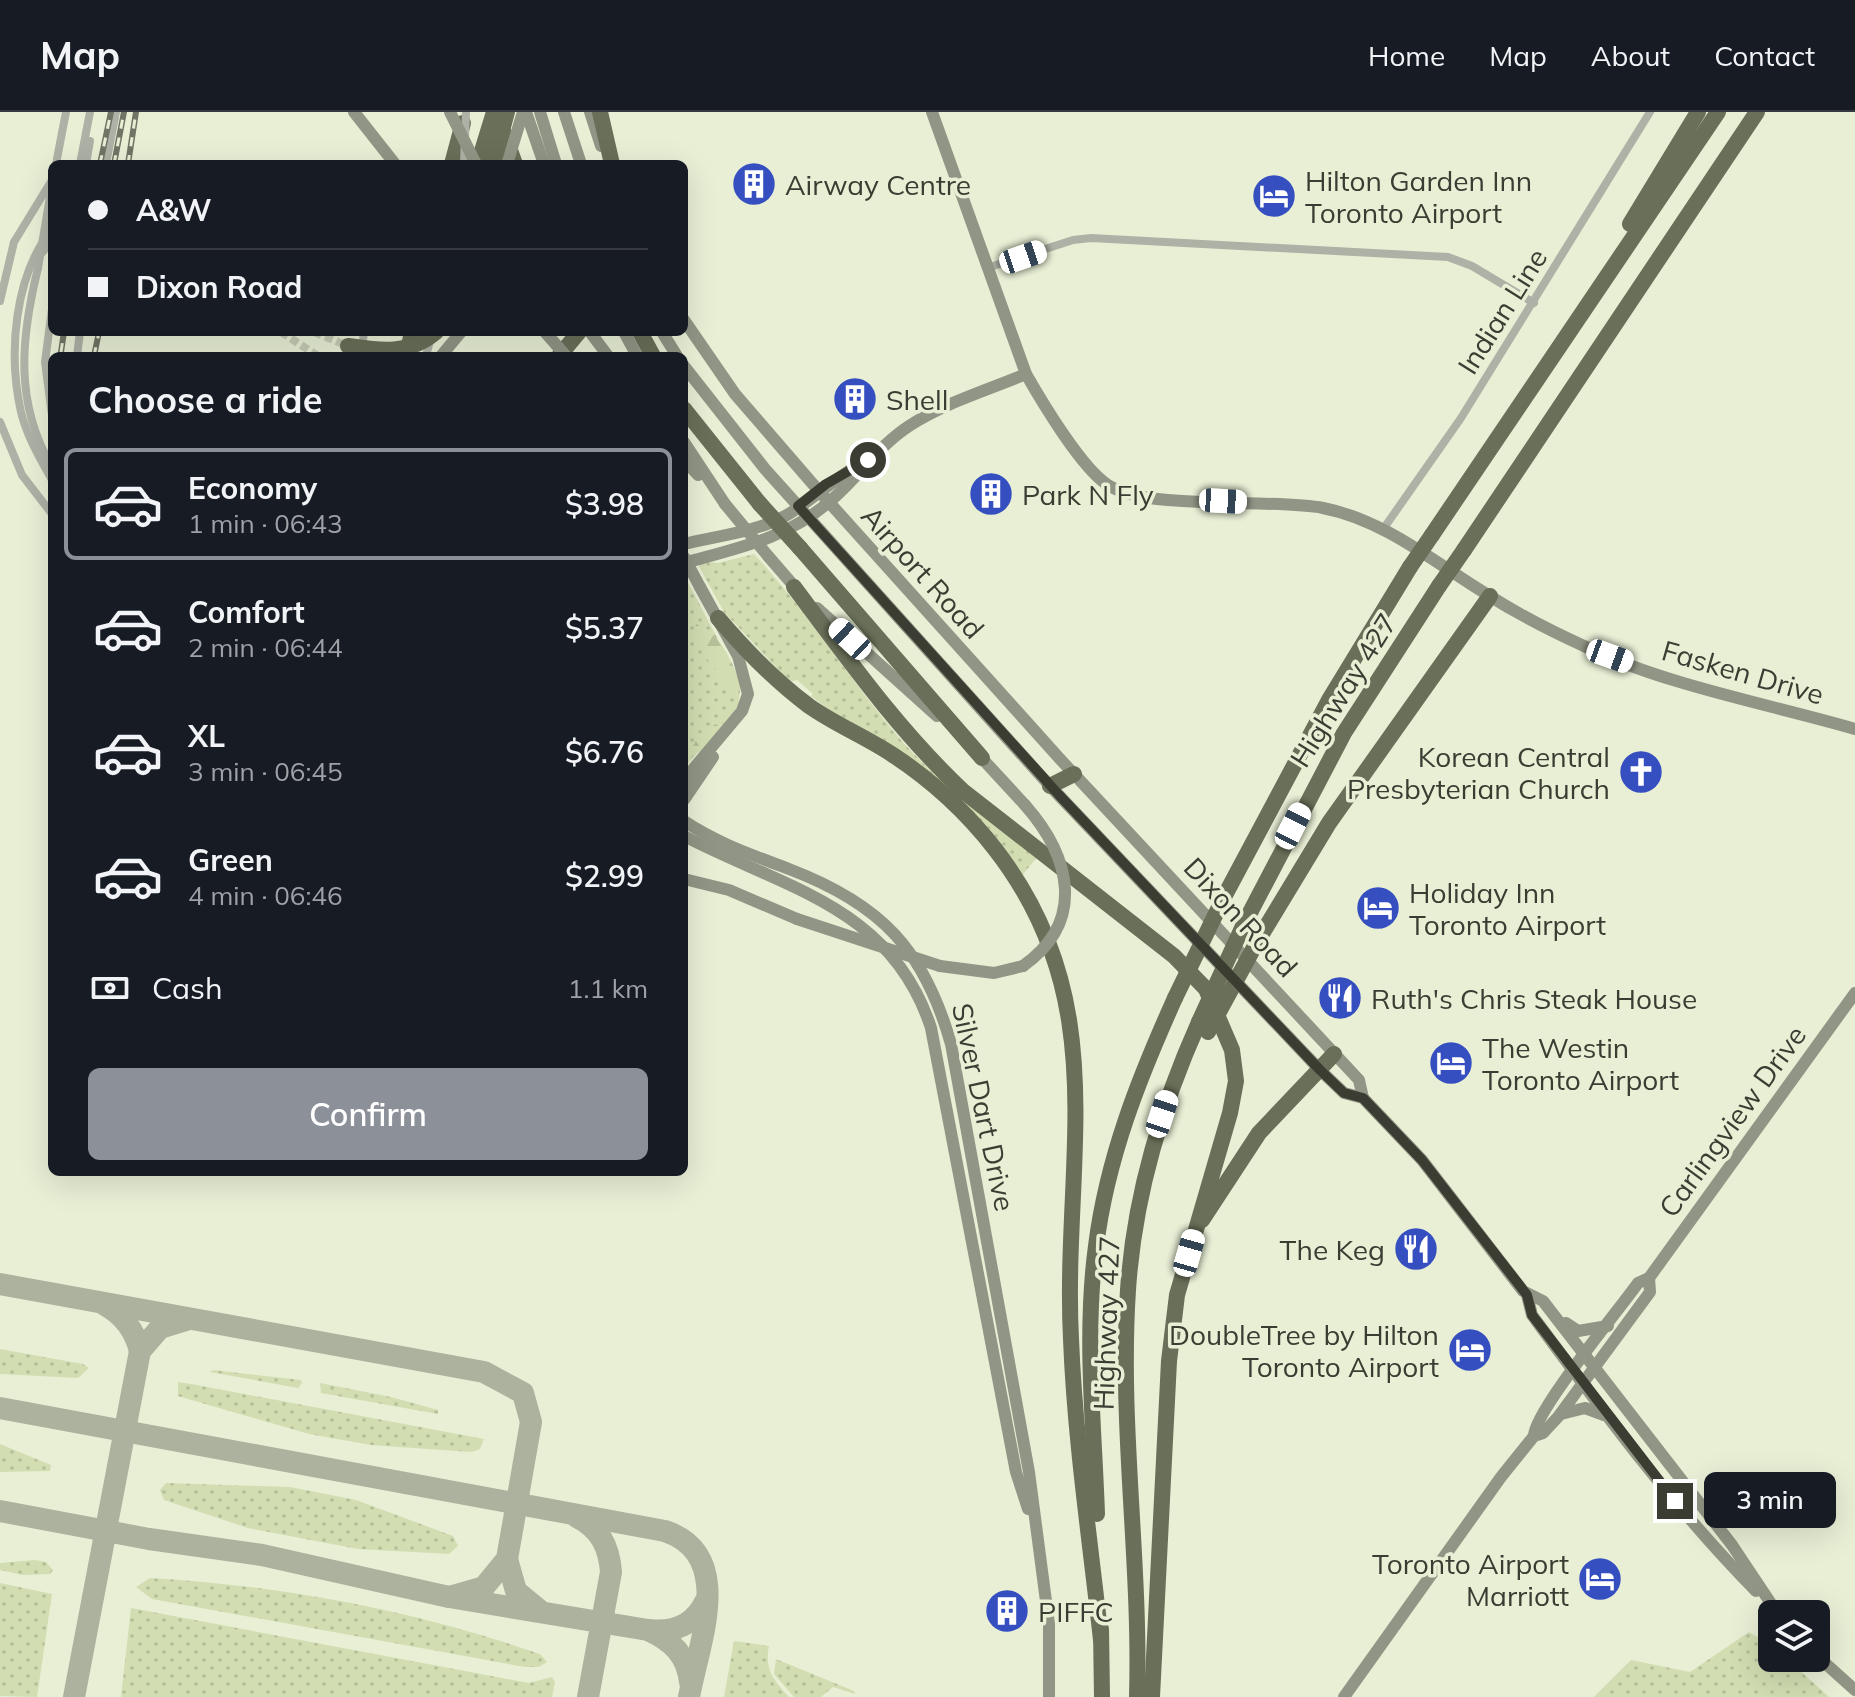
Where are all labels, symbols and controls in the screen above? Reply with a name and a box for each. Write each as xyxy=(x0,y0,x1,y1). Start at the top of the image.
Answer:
text: Map xyxy=(40,31,120,79)
text: Home xyxy=(1368,38,1445,73)
text: Map xyxy=(1489,38,1547,73)
text: About xyxy=(1591,38,1670,73)
text: Contact xyxy=(1714,38,1815,73)
building icon: Airway Centre xyxy=(730,160,778,208)
place label: Hilton Garden Inn Toronto Airport xyxy=(1305,163,1532,230)
place label: Airway Centre xyxy=(785,167,971,202)
hotel icon: Hilton Garden Inn Toronto Airport xyxy=(1250,172,1298,220)
text: A&W xyxy=(136,191,212,229)
car xyxy=(996,238,1050,276)
street label: Indian Line xyxy=(1450,242,1554,380)
text: Dixon Road xyxy=(136,268,302,306)
building icon: Shell xyxy=(831,375,879,423)
text: Choose a ride xyxy=(88,377,322,422)
place label: Shell xyxy=(886,382,948,417)
route start xyxy=(850,442,886,478)
icon: car xyxy=(92,468,164,540)
text: Economy xyxy=(188,469,317,507)
building icon: Park N Fly xyxy=(967,470,1015,518)
place label: Park N Fly xyxy=(1022,477,1154,512)
text: $3.98 xyxy=(565,485,644,523)
car xyxy=(1198,488,1248,514)
street label: Airport Road xyxy=(854,498,992,646)
text: 1 min · 06:43 xyxy=(188,507,343,540)
icon: car xyxy=(92,592,164,664)
text: Comfort xyxy=(188,593,305,631)
street label: Highway 427 xyxy=(1282,607,1404,773)
text: $5.37 xyxy=(565,609,644,647)
car xyxy=(824,614,876,664)
text: 2 min · 06:44 xyxy=(188,631,343,664)
street label: Fasken Drive xyxy=(1658,632,1828,712)
car xyxy=(1583,637,1637,675)
icon: car xyxy=(92,716,164,788)
text: XL xyxy=(188,717,225,755)
text: $6.76 xyxy=(565,733,644,771)
place label: Korean Central Presbyterian Church xyxy=(1347,739,1610,806)
church icon: Korean Central Presbyterian Church xyxy=(1617,748,1665,796)
text: 3 min · 06:45 xyxy=(188,755,343,788)
car xyxy=(1271,799,1315,853)
icon: car xyxy=(92,840,164,912)
text: Green xyxy=(188,841,273,879)
street label: Dixon Road xyxy=(1177,850,1305,984)
text: $2.99 xyxy=(565,857,644,895)
place label: Holiday Inn Toronto Airport xyxy=(1409,875,1606,942)
text: 4 min · 06:46 xyxy=(188,879,343,912)
hotel icon: Holiday Inn Toronto Airport xyxy=(1354,884,1402,932)
icon: cash xyxy=(88,966,132,1010)
text: Cash xyxy=(152,969,223,1007)
text: 1.1 km xyxy=(568,972,648,1005)
restaurant icon: Ruth's Chris Steak House xyxy=(1316,974,1364,1022)
place label: Ruth's Chris Steak House xyxy=(1371,981,1697,1016)
street label: Silver Dart Drive xyxy=(945,1000,1023,1214)
street label: Carlingview Drive xyxy=(1651,1018,1813,1224)
place label: The Westin Toronto Airport xyxy=(1482,1030,1679,1097)
hotel icon: The Westin Toronto Airport xyxy=(1427,1039,1475,1087)
button: Confirm xyxy=(88,1068,648,1160)
car xyxy=(1143,1087,1181,1141)
restaurant icon: The Keg xyxy=(1392,1225,1440,1273)
car xyxy=(1171,1227,1207,1279)
place label: The Keg xyxy=(1280,1232,1385,1267)
street label: Highway 427 xyxy=(1085,1235,1127,1411)
place label: DoubleTree by Hilton Toronto Airport xyxy=(1169,1317,1439,1384)
hotel icon: DoubleTree by Hilton Toronto Airport xyxy=(1446,1326,1494,1374)
callout: 3 min xyxy=(1703,1473,1835,1529)
route end xyxy=(1657,1483,1693,1519)
text: 3 min xyxy=(1736,1483,1804,1516)
place label: Toronto Airport Marriott xyxy=(1372,1546,1569,1613)
hotel icon: Toronto Airport Marriott xyxy=(1576,1555,1624,1603)
building icon: PIFFC xyxy=(983,1587,1031,1635)
place label: PIFFC xyxy=(1038,1594,1114,1629)
map controls xyxy=(1758,1600,1830,1672)
button: layers xyxy=(1758,1600,1830,1672)

